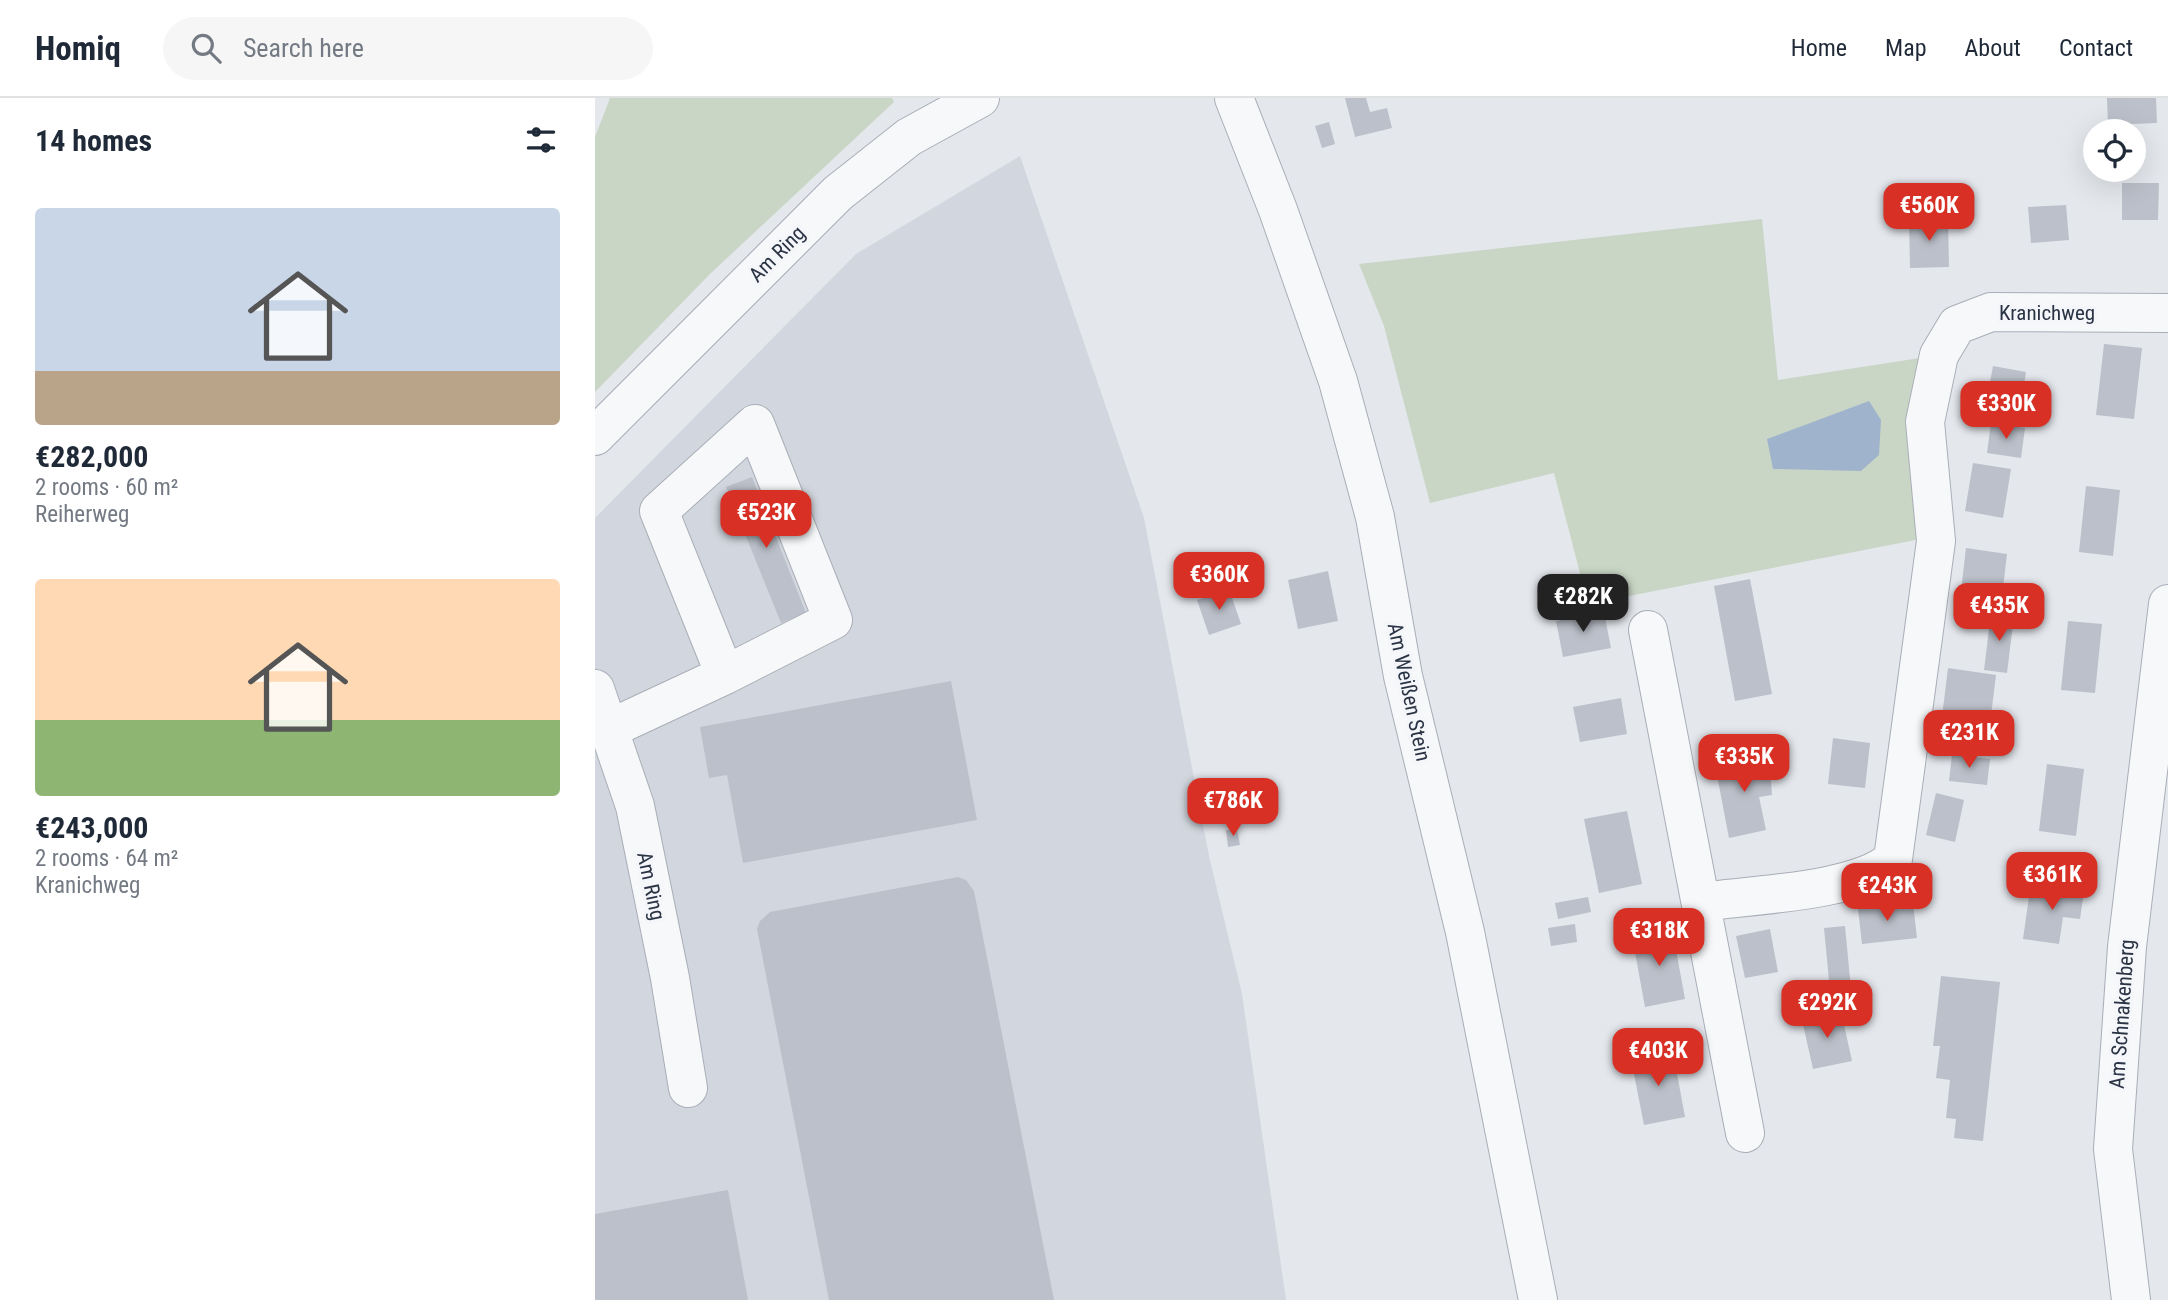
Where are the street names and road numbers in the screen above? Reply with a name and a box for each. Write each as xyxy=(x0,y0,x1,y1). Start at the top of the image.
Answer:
street label: Am Ring xyxy=(744,221,810,287)
street label: Kranichweg xyxy=(1999,301,2095,325)
street label: Am Weißen Stein xyxy=(1383,621,1435,763)
street label: Am Ring xyxy=(632,850,670,922)
street label: Am Schnakenberg xyxy=(2105,938,2139,1090)

